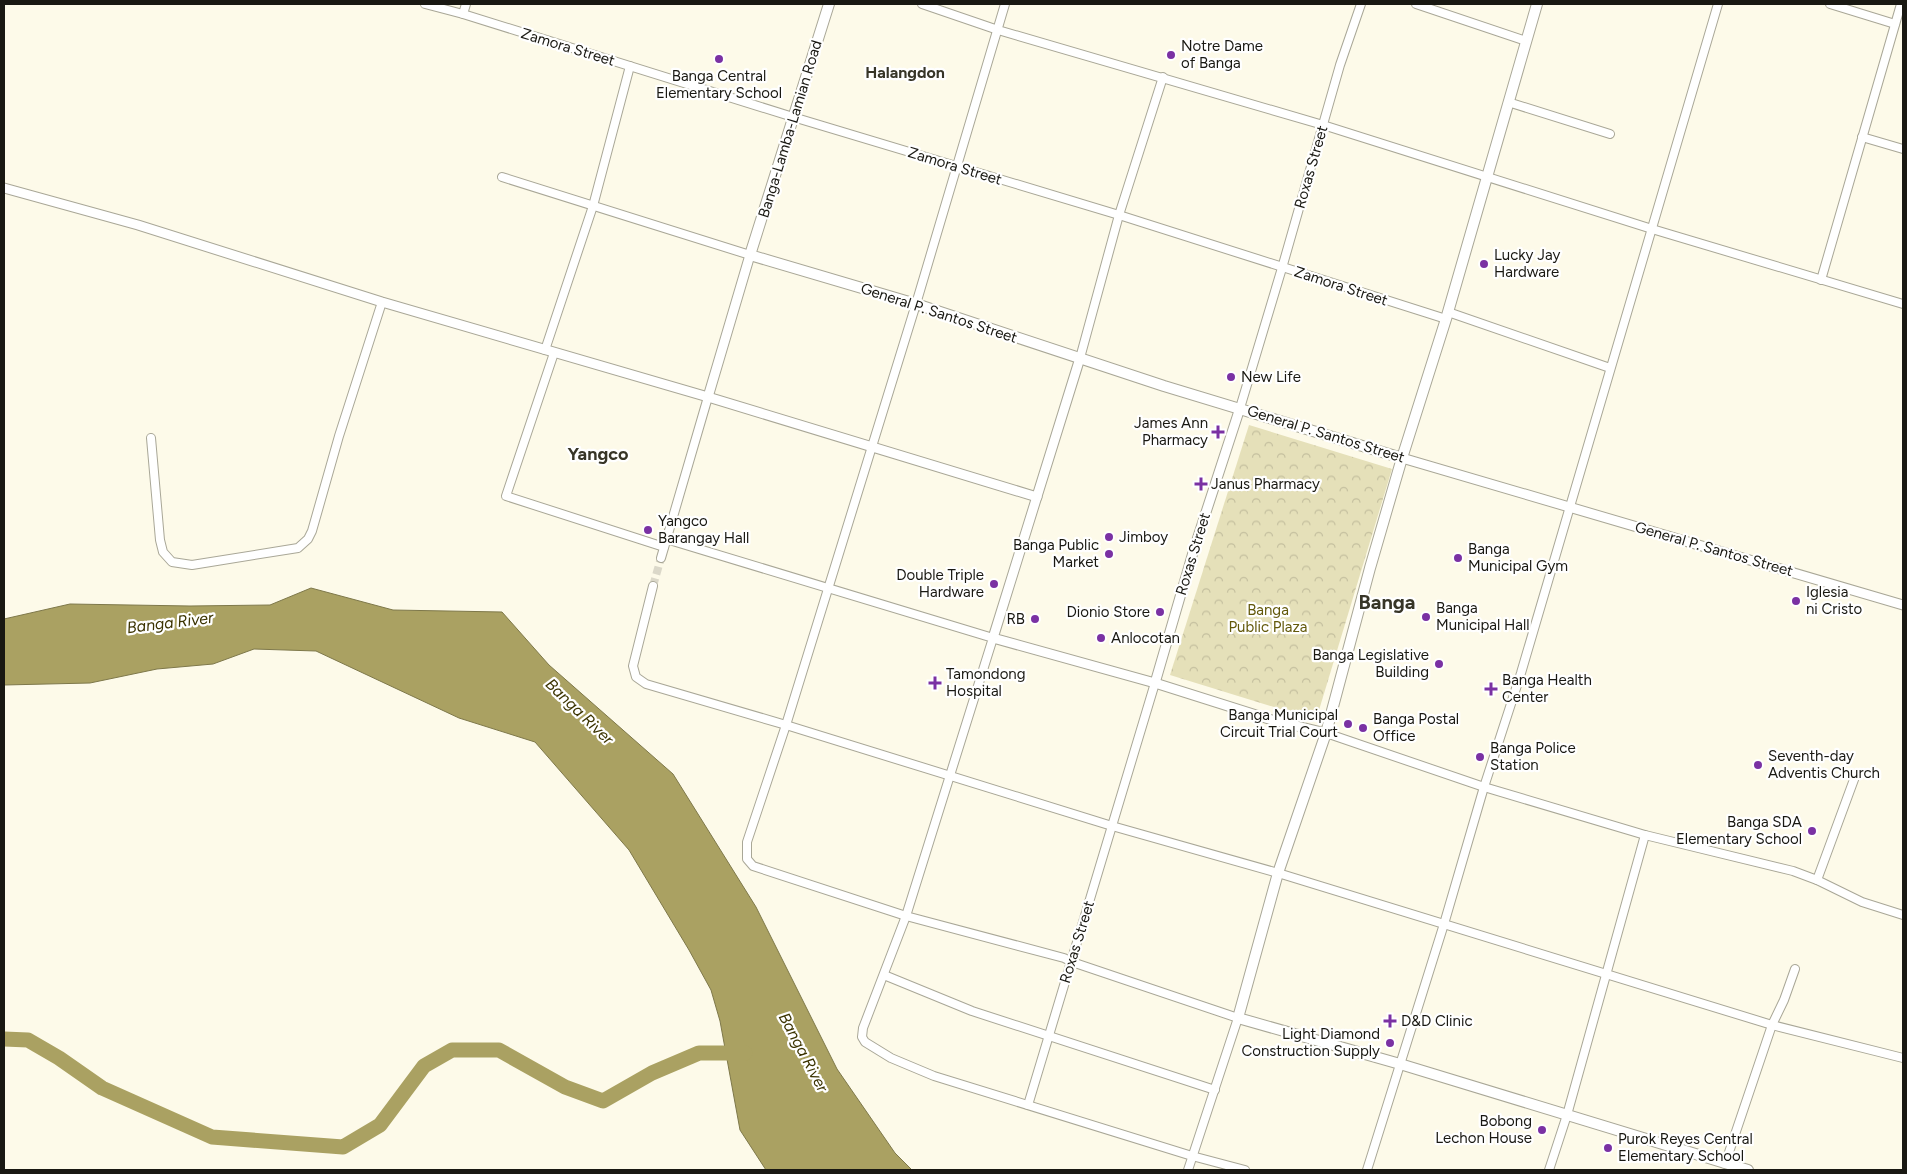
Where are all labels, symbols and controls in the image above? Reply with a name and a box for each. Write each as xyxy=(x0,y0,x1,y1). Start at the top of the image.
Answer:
street label: Zamora Street xyxy=(519,24,617,70)
place label: Notre Dame of Banga xyxy=(1181,37,1263,72)
street label: Banga-Lamba-Lamian Road xyxy=(754,38,826,220)
marker: Notre Dame of Banga xyxy=(1165,49,1177,61)
marker: Banga Central Elementary School xyxy=(713,53,725,65)
district label: Halangdon xyxy=(865,63,945,82)
place label: Banga Central Elementary School xyxy=(656,67,782,102)
street label: Roxas Street xyxy=(1291,123,1332,211)
street label: Zamora Street xyxy=(906,143,1004,189)
place label: Lucky Jay Hardware xyxy=(1494,246,1560,281)
marker: Lucky Jay Hardware xyxy=(1478,258,1490,270)
street label: Zamora Street xyxy=(1292,262,1390,310)
street label: General P. Santos Street xyxy=(858,279,1020,347)
place label: New Life xyxy=(1241,368,1301,386)
marker: New Life xyxy=(1225,371,1237,383)
street label: General P. Santos Street xyxy=(1245,401,1407,467)
place label: James Ann Pharmacy xyxy=(1134,414,1208,449)
marker: James Ann Pharmacy xyxy=(1212,426,1224,438)
district label: Yangco xyxy=(567,443,629,465)
place label: Janus Pharmacy xyxy=(1211,475,1320,493)
marker: Janus Pharmacy xyxy=(1195,478,1207,490)
street label: Roxas Street xyxy=(1172,510,1214,597)
place label: Yangco Barangay Hall xyxy=(658,512,749,547)
street label: General P. Santos Street xyxy=(1633,518,1795,580)
marker: Yangco Barangay Hall xyxy=(642,524,654,536)
place label: Jimboy xyxy=(1119,528,1168,546)
marker: Jimboy xyxy=(1103,531,1115,543)
place label: Banga Public Market xyxy=(1013,536,1099,571)
place label: Banga Municipal Gym xyxy=(1468,540,1568,575)
marker: Banga Public Market xyxy=(1103,548,1115,560)
marker: Banga Municipal Gym xyxy=(1452,552,1464,564)
place label: Double Triple Hardware xyxy=(896,566,984,601)
marker: Double Triple Hardware xyxy=(988,578,1000,590)
place label: Iglesia ni Cristo xyxy=(1806,583,1863,618)
district label: Banga xyxy=(1359,590,1415,614)
marker: Iglesia ni Cristo xyxy=(1790,595,1802,607)
place label: Banga Municipal Hall xyxy=(1436,599,1530,634)
park label: Banga Public Plaza xyxy=(1228,601,1308,636)
place label: Dionio Store xyxy=(1066,603,1150,621)
marker: Dionio Store xyxy=(1154,606,1166,618)
water label: Banga River xyxy=(126,608,215,637)
place label: RB xyxy=(1006,610,1025,628)
marker: Banga Municipal Hall xyxy=(1420,611,1432,623)
marker: RB xyxy=(1029,613,1041,625)
place label: Anlocotan xyxy=(1111,629,1180,647)
marker: Anlocotan xyxy=(1095,632,1107,644)
place label: Banga Legislative Building xyxy=(1312,646,1429,681)
marker: Banga Legislative Building xyxy=(1433,658,1445,670)
place label: Tamondong Hospital xyxy=(946,665,1026,700)
place label: Banga Health Center xyxy=(1502,671,1592,706)
water label: Banga River xyxy=(542,674,618,749)
marker: Tamondong Hospital xyxy=(928,676,942,690)
marker: Banga Health Center xyxy=(1484,682,1498,696)
place label: Banga Municipal Circuit Trial Court xyxy=(1220,706,1338,741)
place label: Banga Postal Office xyxy=(1373,710,1459,745)
marker: Banga Municipal Circuit Trial Court xyxy=(1342,718,1354,730)
marker: Banga Postal Office xyxy=(1357,722,1369,734)
place label: Banga Police Station xyxy=(1490,739,1576,774)
place label: Seventh-day Adventis Church xyxy=(1768,747,1880,782)
marker: Banga Police Station xyxy=(1474,751,1486,763)
marker: Seventh-day Adventis Church xyxy=(1752,759,1764,771)
place label: Banga SDA Elementary School xyxy=(1676,813,1802,848)
marker: Banga SDA Elementary School xyxy=(1806,825,1818,837)
street label: Roxas Street xyxy=(1056,898,1098,985)
water label: Banga River xyxy=(775,1009,833,1096)
place label: D&D Clinic xyxy=(1401,1012,1473,1030)
marker: D&D Clinic xyxy=(1383,1014,1397,1028)
place label: Light Diamond Construction Supply xyxy=(1241,1025,1380,1060)
marker: Light Diamond Construction Supply xyxy=(1384,1037,1396,1049)
place label: Bobong Lechon House xyxy=(1435,1112,1532,1147)
marker: Bobong Lechon House xyxy=(1536,1124,1548,1136)
place label: Purok Reyes Central Elementary School xyxy=(1618,1130,1753,1165)
marker: Purok Reyes Central Elementary School xyxy=(1602,1142,1614,1154)

